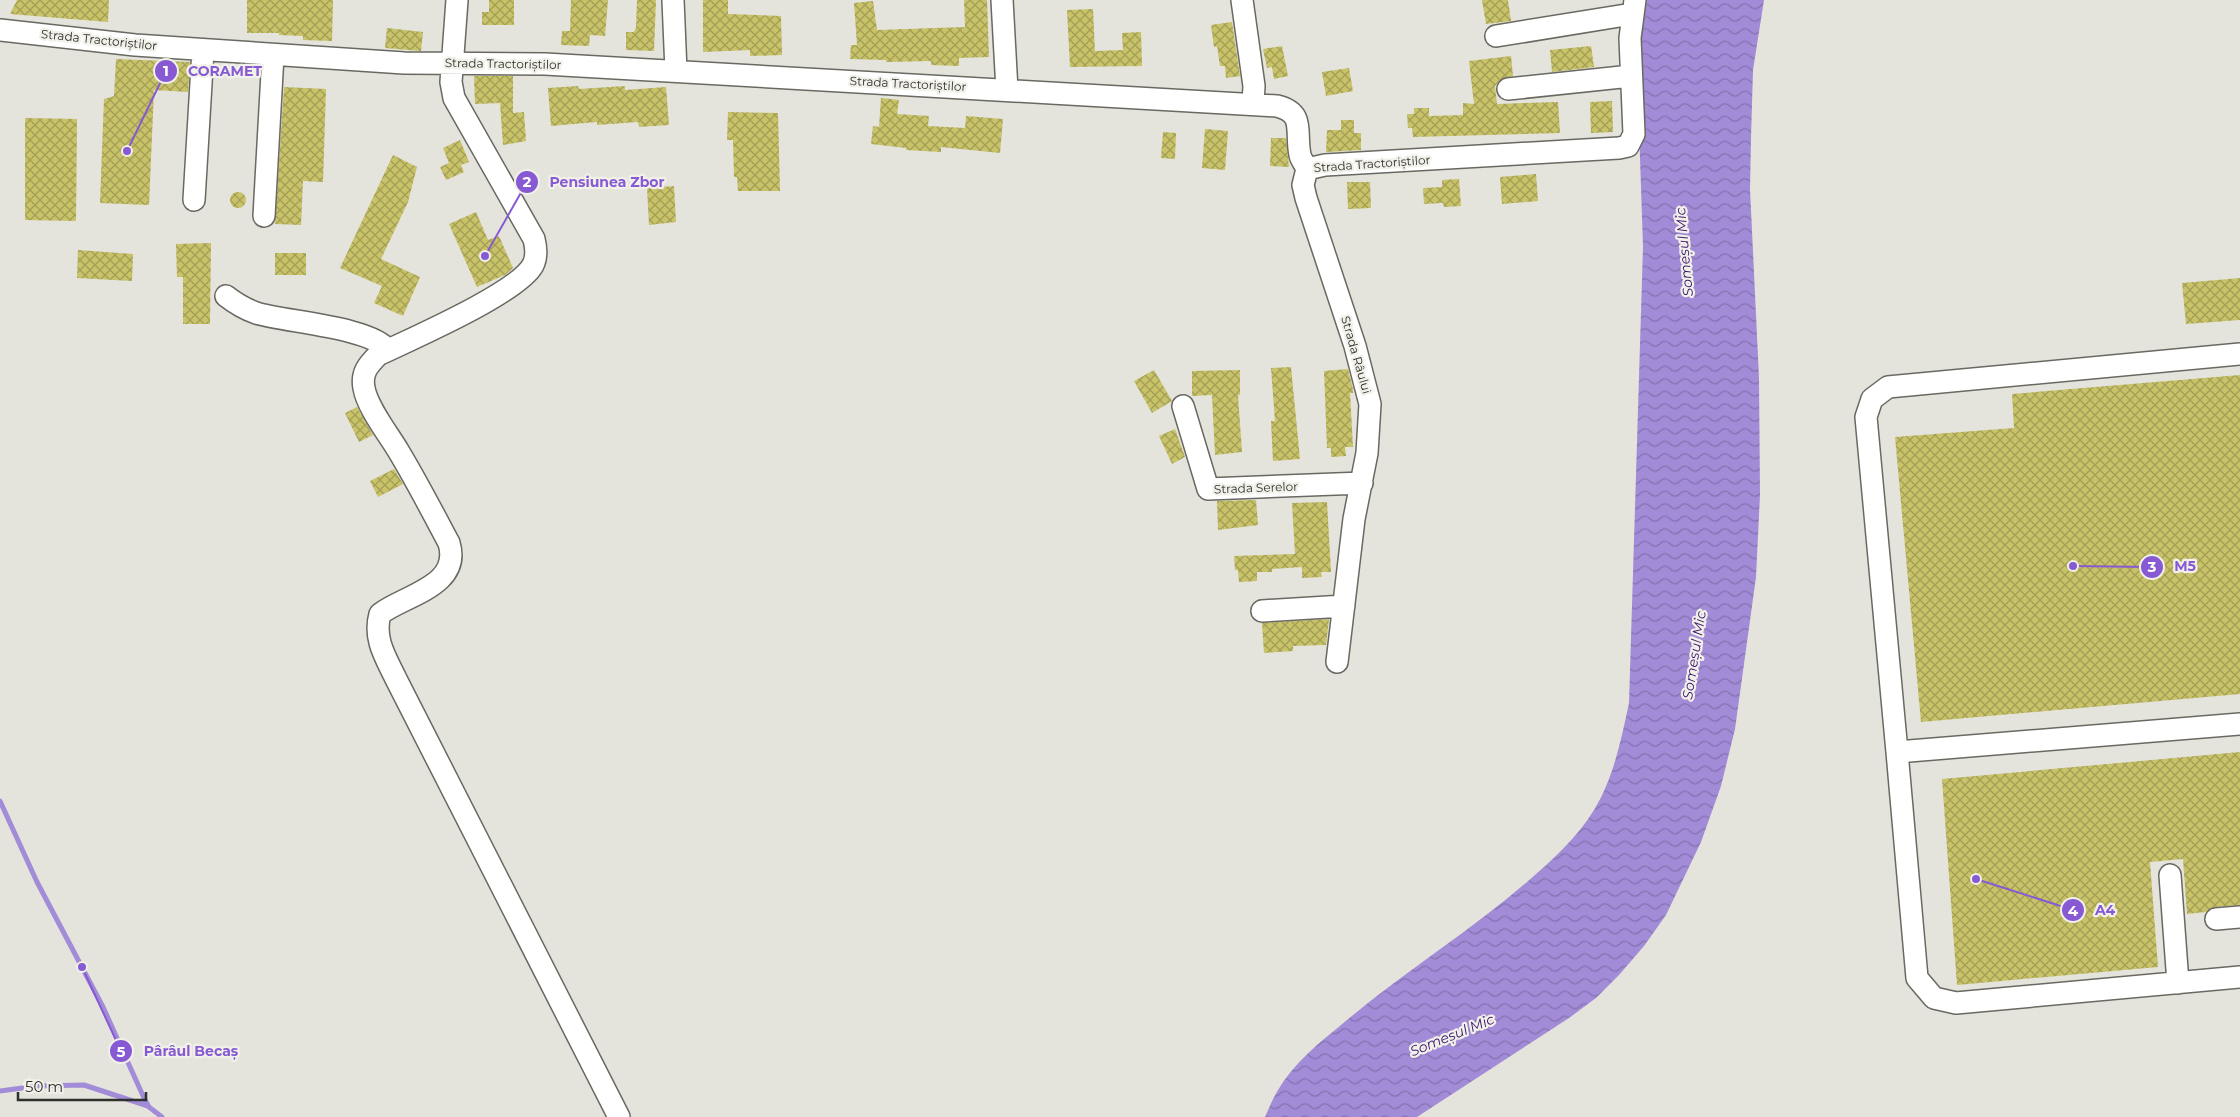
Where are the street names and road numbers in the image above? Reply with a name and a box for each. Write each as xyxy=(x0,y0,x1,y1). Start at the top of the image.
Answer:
street label: Strada Tractoriștilor xyxy=(40,26,158,53)
street label: Strada Tractoriștilor xyxy=(445,55,562,72)
street label: Strada Tractoriștilor xyxy=(849,73,967,94)
street label: Strada Tractoriștilor xyxy=(1313,152,1431,175)
street label: Strada Râului xyxy=(1338,314,1375,396)
street label: Strada Serelor xyxy=(1214,479,1298,496)

